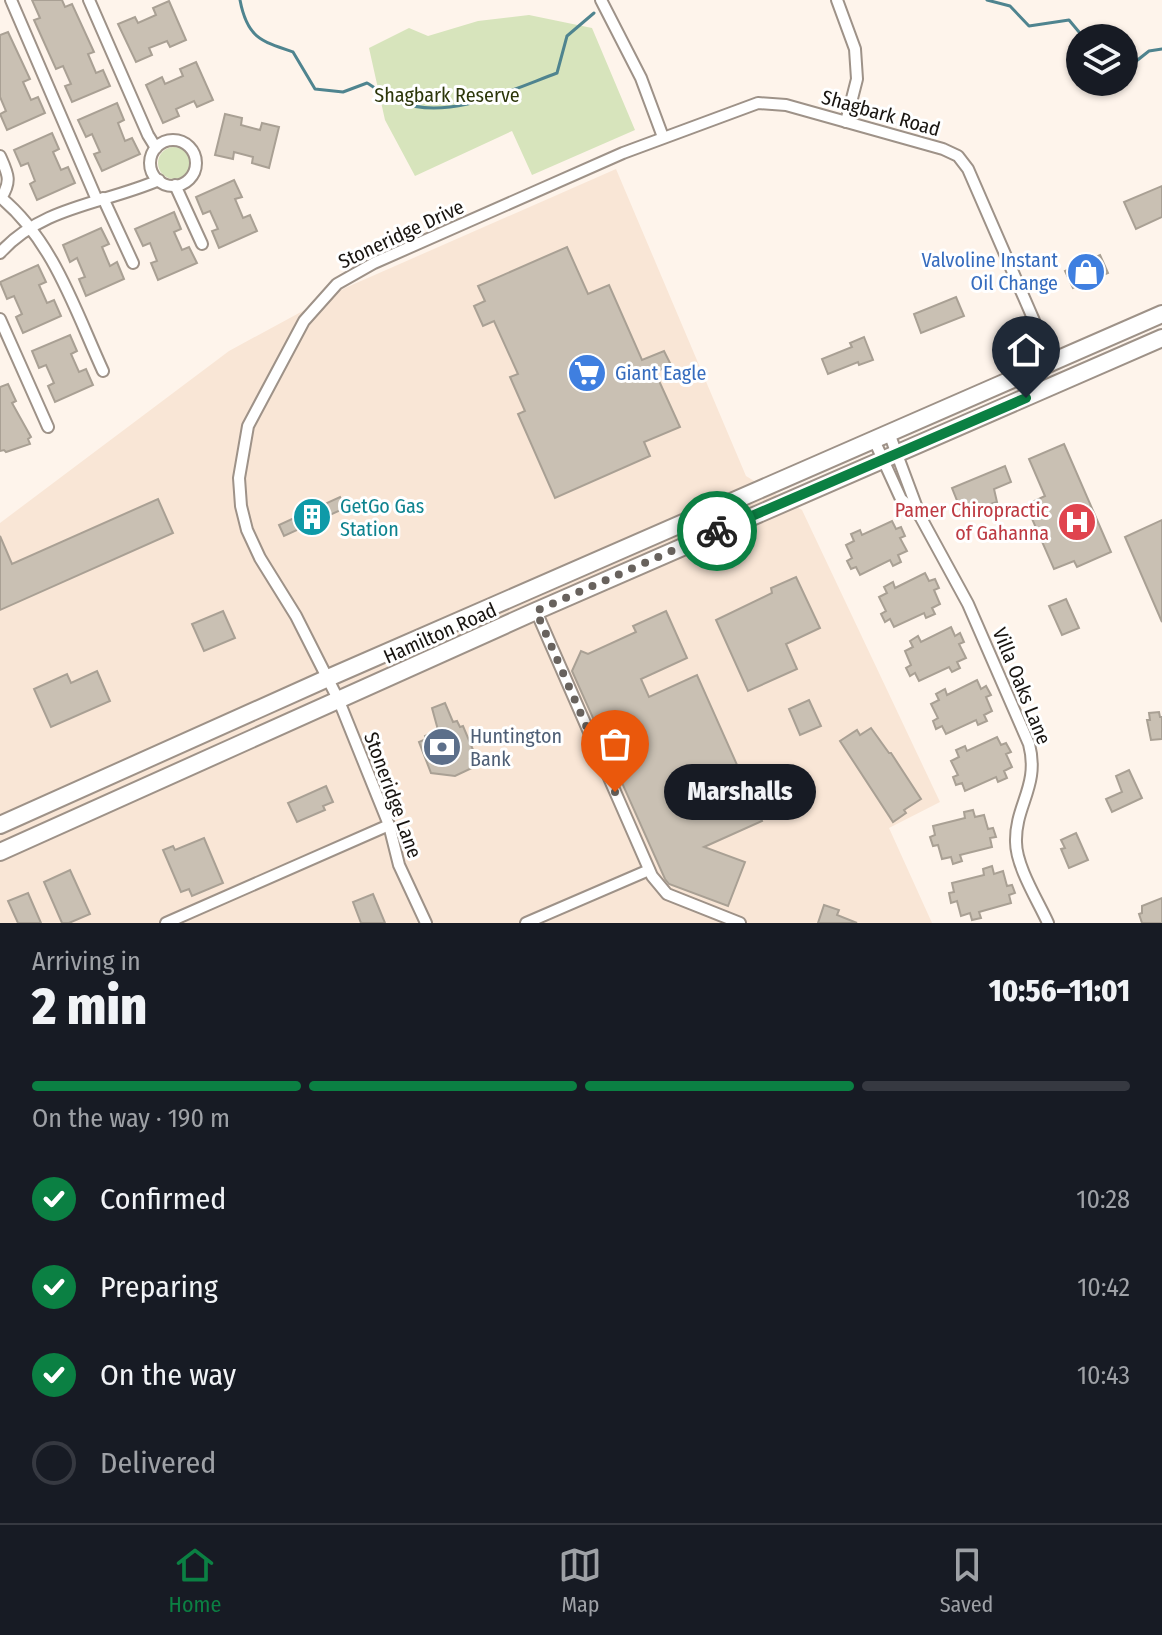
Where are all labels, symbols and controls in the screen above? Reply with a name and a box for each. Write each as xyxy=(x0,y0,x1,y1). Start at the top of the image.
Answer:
map controls xyxy=(1066,24,1138,96)
button: layers xyxy=(1066,24,1138,96)
park label: Shagbark Reserve xyxy=(374,83,520,107)
street label: Shagbark Road xyxy=(819,85,943,141)
street label: Stoneridge Drive xyxy=(334,194,468,274)
place label: Valvoline Instant Oil Change xyxy=(922,248,1058,295)
shop icon: Valvoline Instant Oil Change xyxy=(1065,251,1107,293)
pin xyxy=(992,316,1060,398)
icon: home xyxy=(1004,328,1048,372)
supermarket icon: Giant Eagle xyxy=(566,352,608,394)
place label: Giant Eagle xyxy=(615,361,706,385)
courier xyxy=(677,491,757,571)
place label: GetGo Gas Station xyxy=(340,494,424,541)
building icon: GetGo Gas Station xyxy=(291,496,333,538)
place label: Pamer Chiropractic of Gahanna xyxy=(895,498,1049,545)
hospital icon: Pamer Chiropractic of Gahanna xyxy=(1056,501,1098,543)
icon: bike xyxy=(695,509,739,553)
street label: Hamilton Road xyxy=(380,597,500,669)
street label: Villa Oaks Lane xyxy=(988,624,1056,748)
pin xyxy=(581,710,649,792)
icon: bag xyxy=(593,722,637,766)
place label: Huntington Bank xyxy=(470,724,562,771)
bank icon: Huntington Bank xyxy=(421,726,463,768)
street label: Stoneridge Lane xyxy=(359,729,427,861)
callout: Marshalls xyxy=(663,764,815,820)
text: Marshalls xyxy=(688,776,792,807)
text: Arriving in xyxy=(32,946,141,977)
text: 10:56–11:01 xyxy=(989,973,1130,1009)
text: 2 min xyxy=(32,975,147,1038)
text: On the way · 190 m xyxy=(32,1103,230,1134)
icon: check xyxy=(32,1177,76,1221)
text: Confirmed xyxy=(100,1181,226,1217)
text: 10:28 xyxy=(1076,1184,1130,1215)
icon: check xyxy=(32,1265,76,1309)
text: Preparing xyxy=(100,1269,218,1305)
text: 10:42 xyxy=(1077,1272,1130,1303)
icon: check xyxy=(32,1353,76,1397)
text: On the way xyxy=(100,1357,236,1393)
text: 10:43 xyxy=(1077,1360,1130,1391)
text: Delivered xyxy=(100,1445,216,1481)
tab: Home xyxy=(169,1543,221,1618)
tab: Map xyxy=(558,1543,602,1618)
tab: Saved xyxy=(940,1543,993,1618)

